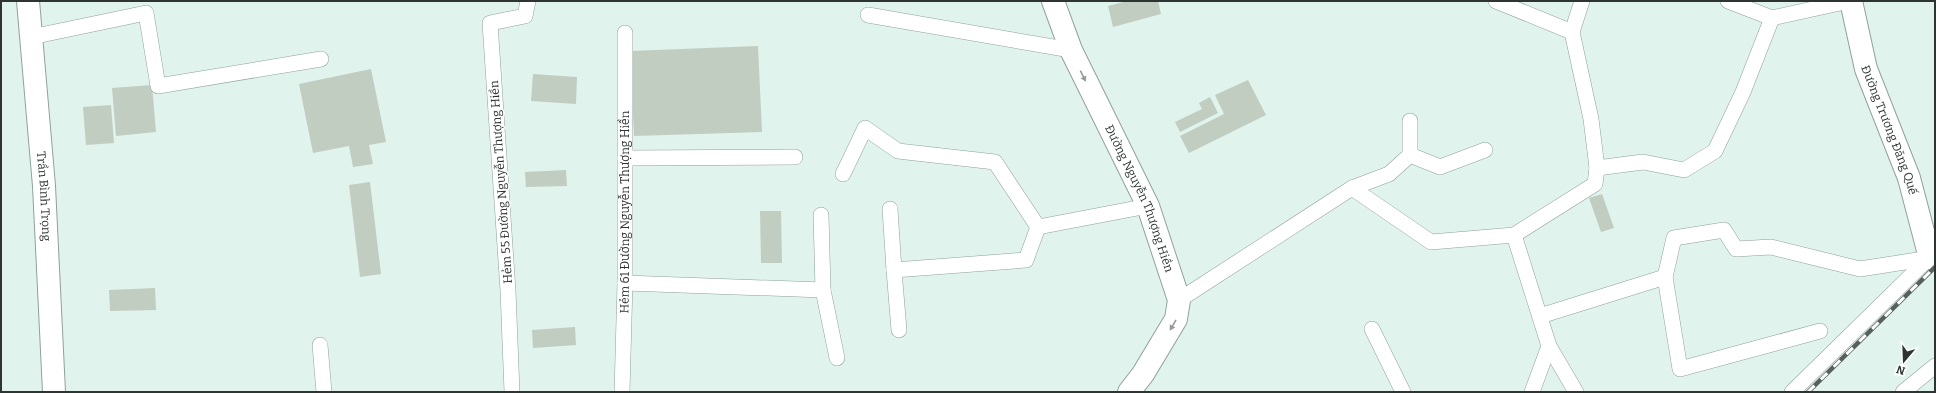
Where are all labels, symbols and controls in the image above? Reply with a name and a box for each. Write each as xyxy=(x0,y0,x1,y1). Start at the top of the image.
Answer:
street label: Đường Trương Đăng Quế xyxy=(1858,63,1921,197)
one-way arrow xyxy=(1080,70,1087,82)
street label: Hẻm 55 Đường Nguyễn Thượng Hiền xyxy=(486,80,515,284)
street label: Hẻm 61 Đường Nguyễn Thượng Hiền xyxy=(617,110,632,314)
street label: Đường Nguyễn Thượng Hiền xyxy=(1102,123,1176,274)
street label: Trần Bình Trọng xyxy=(34,151,54,242)
one-way arrow xyxy=(1170,319,1177,330)
north arrow xyxy=(1884,341,1924,381)
text: N xyxy=(1894,362,1907,378)

